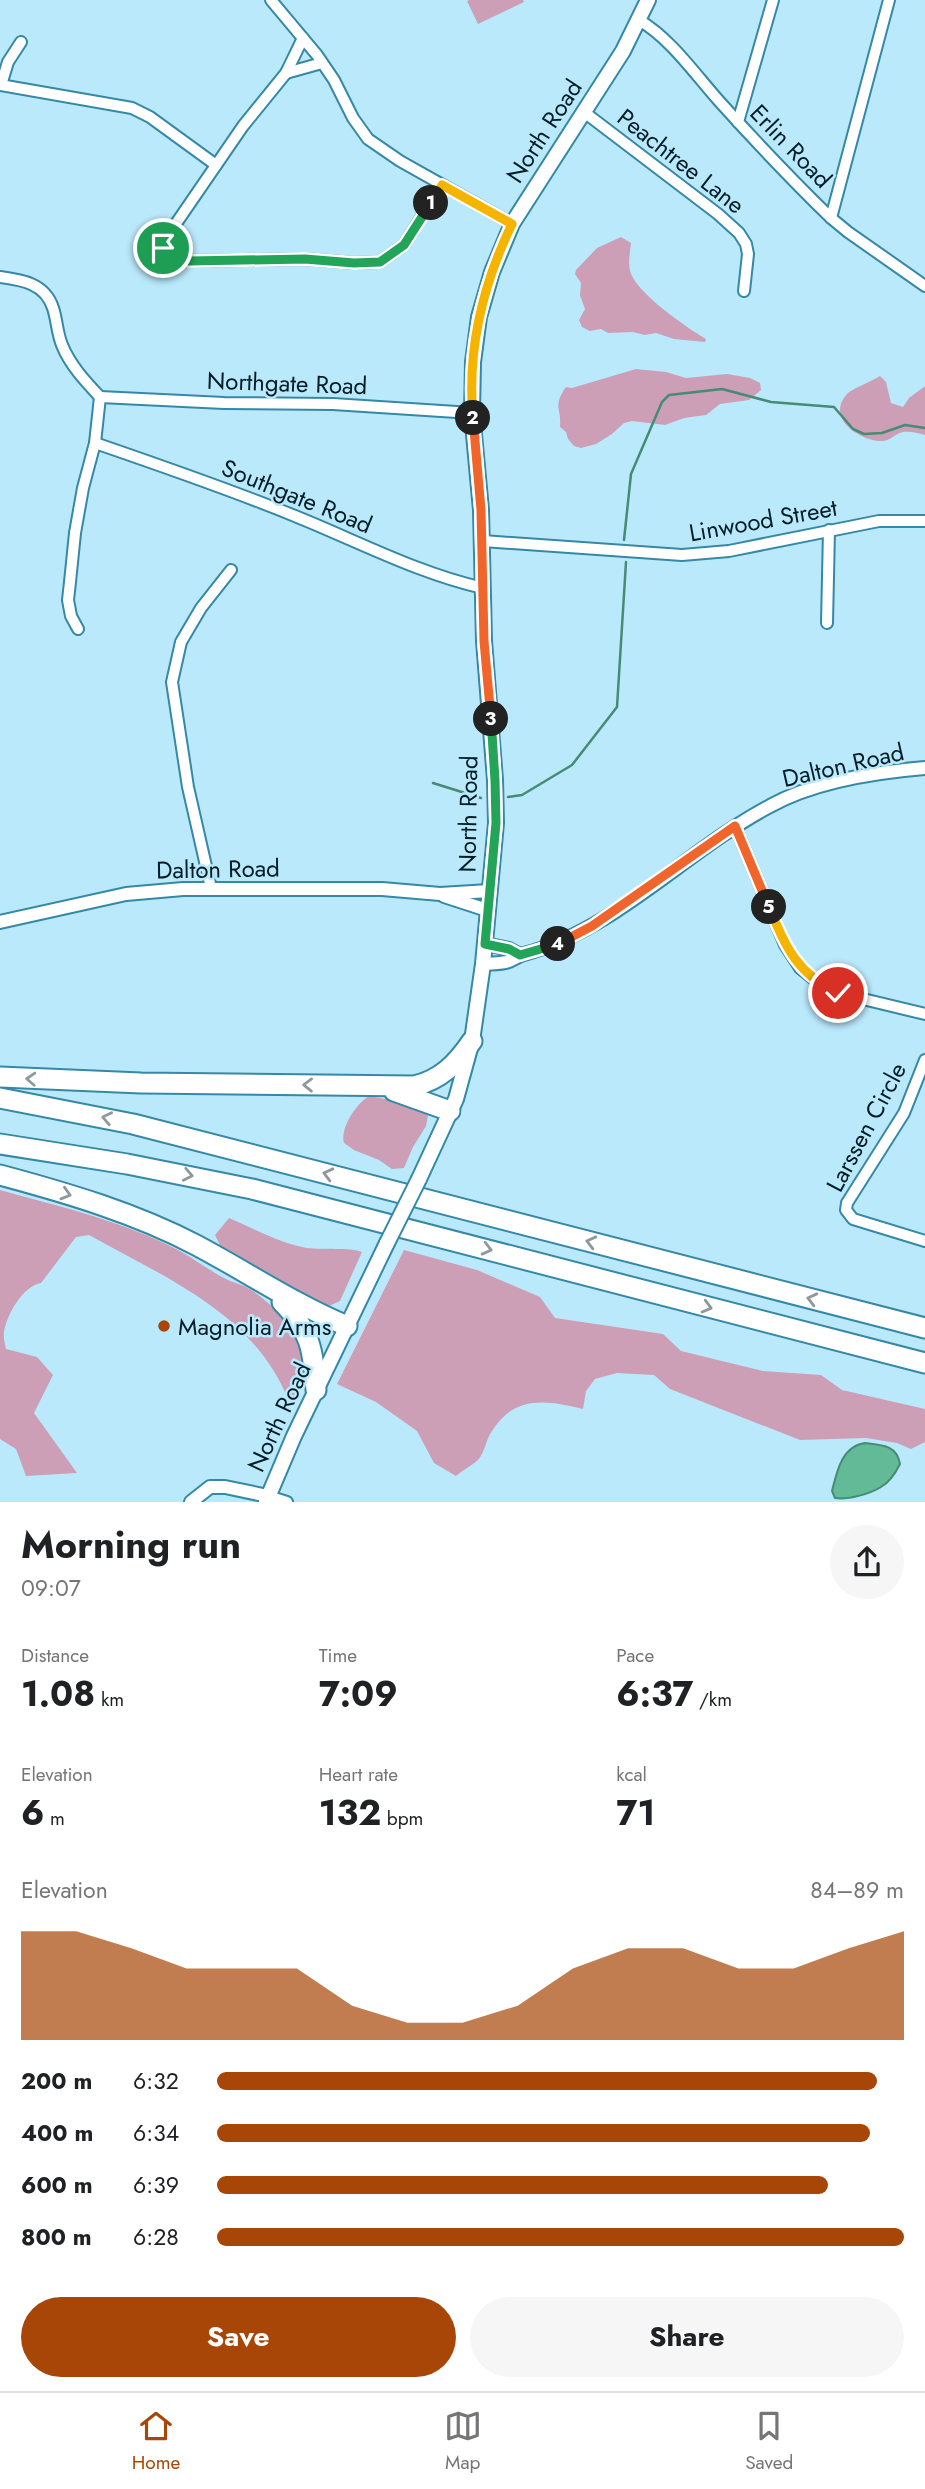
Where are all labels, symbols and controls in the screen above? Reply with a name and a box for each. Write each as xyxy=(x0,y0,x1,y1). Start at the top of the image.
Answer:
street label: North Road xyxy=(497,72,591,190)
street label: Erlin Road xyxy=(742,96,840,196)
street label: Peachtree Lane xyxy=(610,100,752,222)
pin: 1 xyxy=(414,186,448,220)
text: 1 xyxy=(426,189,435,216)
pin xyxy=(133,218,193,278)
icon: arrive xyxy=(144,229,182,267)
street label: Northgate Road xyxy=(206,363,368,403)
pin: 2 xyxy=(456,400,490,436)
text: 2 xyxy=(466,404,479,431)
street label: Southgate Road xyxy=(216,450,378,542)
street label: Linwood Street xyxy=(686,490,840,550)
pin: 3 xyxy=(474,702,508,736)
text: 3 xyxy=(485,705,496,732)
street label: Dalton Road xyxy=(779,734,907,796)
street label: North Road xyxy=(449,755,487,873)
street label: Dalton Road xyxy=(156,850,280,888)
pin: 5 xyxy=(752,890,786,925)
text: 5 xyxy=(762,893,775,920)
pin: 4 xyxy=(540,926,576,962)
text: 4 xyxy=(551,930,564,957)
pin xyxy=(808,963,868,1023)
icon: check xyxy=(819,974,857,1012)
street label: Larssen Circle xyxy=(817,1056,915,1198)
one-way arrow xyxy=(25,1072,36,1087)
one-way arrow xyxy=(302,1078,313,1093)
one-way arrow xyxy=(101,1112,113,1126)
one-way arrow xyxy=(182,1167,194,1182)
one-way arrow xyxy=(322,1168,334,1182)
one-way arrow xyxy=(59,1186,71,1200)
one-way arrow xyxy=(585,1236,597,1250)
one-way arrow xyxy=(481,1241,493,1256)
one-way arrow xyxy=(806,1293,818,1307)
one-way arrow xyxy=(701,1298,713,1313)
place label: Magnolia Arms xyxy=(178,1309,331,1344)
marker: Magnolia Arms xyxy=(156,1318,172,1334)
street label: North Road xyxy=(238,1356,320,1478)
text: Morning run xyxy=(21,1517,241,1572)
button: share xyxy=(830,1525,904,1599)
text: 09:07 xyxy=(21,1571,81,1605)
text: Distance xyxy=(21,1642,89,1669)
text: Time xyxy=(319,1642,357,1669)
text: Pace xyxy=(616,1642,654,1669)
text: 1.08 xyxy=(21,1669,95,1719)
text: 7:09 xyxy=(319,1669,398,1719)
text: 6:37 xyxy=(616,1669,693,1719)
text: km xyxy=(95,1686,124,1713)
text: /km xyxy=(693,1686,732,1713)
text: Elevation xyxy=(21,1761,93,1788)
text: Heart rate xyxy=(319,1761,398,1788)
text: kcal xyxy=(616,1761,647,1788)
text: 6 xyxy=(21,1788,44,1838)
text: 132 xyxy=(319,1788,381,1838)
text: 71 xyxy=(616,1788,655,1838)
text: m xyxy=(44,1805,65,1832)
text: bpm xyxy=(381,1805,423,1832)
text: Elevation xyxy=(21,1873,108,1907)
text: 84–89 m xyxy=(810,1873,904,1907)
text: 200 m xyxy=(21,2064,92,2098)
text: 6:32 xyxy=(133,2064,179,2098)
text: 400 m xyxy=(21,2116,93,2150)
text: 6:34 xyxy=(133,2116,179,2150)
text: 600 m xyxy=(21,2168,93,2202)
text: 6:39 xyxy=(133,2168,179,2202)
text: 800 m xyxy=(21,2220,92,2254)
text: 6:28 xyxy=(133,2220,179,2254)
button: Save xyxy=(21,2297,456,2377)
button: Share xyxy=(470,2297,904,2377)
tab: Home xyxy=(132,2407,180,2476)
tab: Map xyxy=(444,2407,482,2476)
tab: Saved xyxy=(745,2407,793,2476)

